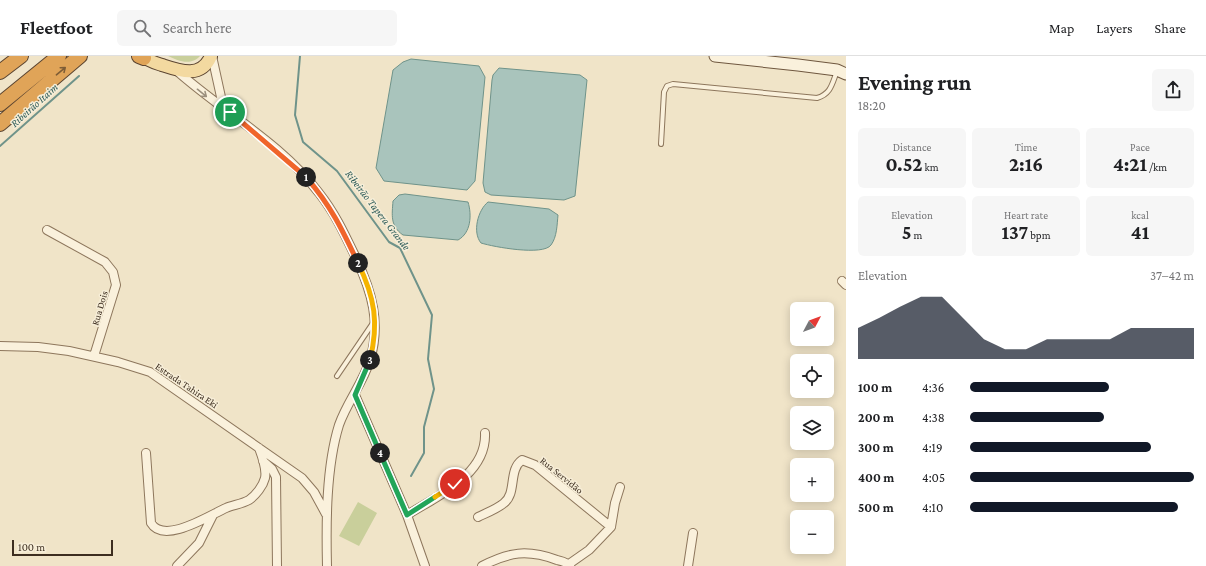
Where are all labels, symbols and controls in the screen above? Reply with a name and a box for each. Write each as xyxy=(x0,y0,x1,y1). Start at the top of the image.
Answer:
search box xyxy=(117,10,397,46)
text: Fleetfoot xyxy=(20,17,93,38)
icon: search xyxy=(131,17,153,39)
text: Search here xyxy=(163,20,232,36)
text: Map xyxy=(1049,20,1074,36)
text: Layers xyxy=(1096,20,1133,36)
text: Share xyxy=(1155,20,1186,36)
one-way arrow xyxy=(56,67,67,76)
button: share xyxy=(1152,69,1194,111)
text: Evening run xyxy=(858,70,971,95)
water label: Ribeirão Itaim xyxy=(8,81,60,129)
one-way arrow xyxy=(197,89,208,97)
pin xyxy=(213,95,247,129)
text: 18:20 xyxy=(858,98,886,113)
icon: arrive xyxy=(219,101,241,123)
text: Distance xyxy=(893,141,931,153)
text: Time xyxy=(1015,141,1037,153)
text: Pace xyxy=(1130,141,1150,153)
text: 0.52 xyxy=(885,153,922,175)
text: 2:16 xyxy=(1009,153,1043,175)
text: 4:21 xyxy=(1113,153,1147,175)
text: km xyxy=(922,161,939,173)
text: /km xyxy=(1147,161,1167,173)
pin: 1 xyxy=(296,167,316,187)
water label: Ribeirão Tapera Grande xyxy=(342,168,413,254)
text: 1 xyxy=(304,171,308,183)
text: Elevation xyxy=(891,209,933,221)
text: Heart rate xyxy=(1004,209,1048,221)
text: kcal xyxy=(1131,209,1149,221)
text: 5 xyxy=(902,221,911,243)
text: 137 xyxy=(1002,221,1028,243)
text: 41 xyxy=(1131,221,1149,243)
text: m xyxy=(911,229,922,241)
text: bpm xyxy=(1028,229,1050,241)
pin: 2 xyxy=(348,253,368,273)
text: 2 xyxy=(355,257,361,269)
text: Elevation xyxy=(858,268,907,283)
text: 37–42 m xyxy=(1150,268,1194,283)
street label: Rua Dois xyxy=(89,290,110,327)
north arrow xyxy=(790,302,834,346)
map controls xyxy=(790,302,834,554)
pin: 3 xyxy=(360,350,380,370)
text: 3 xyxy=(367,354,373,366)
button: locate xyxy=(790,354,834,398)
street label: Estrada Tahira Eki xyxy=(153,360,220,411)
text: 100 m xyxy=(858,380,892,395)
text: 4:36 xyxy=(922,380,944,395)
button: layers xyxy=(790,406,834,450)
text: 200 m xyxy=(858,410,894,425)
text: 4:38 xyxy=(922,410,945,425)
text: 300 m xyxy=(858,440,894,455)
text: 4:19 xyxy=(922,440,943,455)
pin: 4 xyxy=(370,443,390,463)
text: 4 xyxy=(377,447,383,459)
street label: Rua Servidão xyxy=(538,455,585,496)
button: + xyxy=(790,458,834,502)
pin xyxy=(438,467,472,501)
text: 400 m xyxy=(858,470,894,485)
text: 4:05 xyxy=(922,470,945,485)
icon: check xyxy=(444,473,466,495)
text: 500 m xyxy=(858,500,894,515)
text: 4:10 xyxy=(922,500,943,515)
button: − xyxy=(790,510,834,554)
scale bar xyxy=(12,538,113,557)
text: 100 m xyxy=(18,541,45,553)

